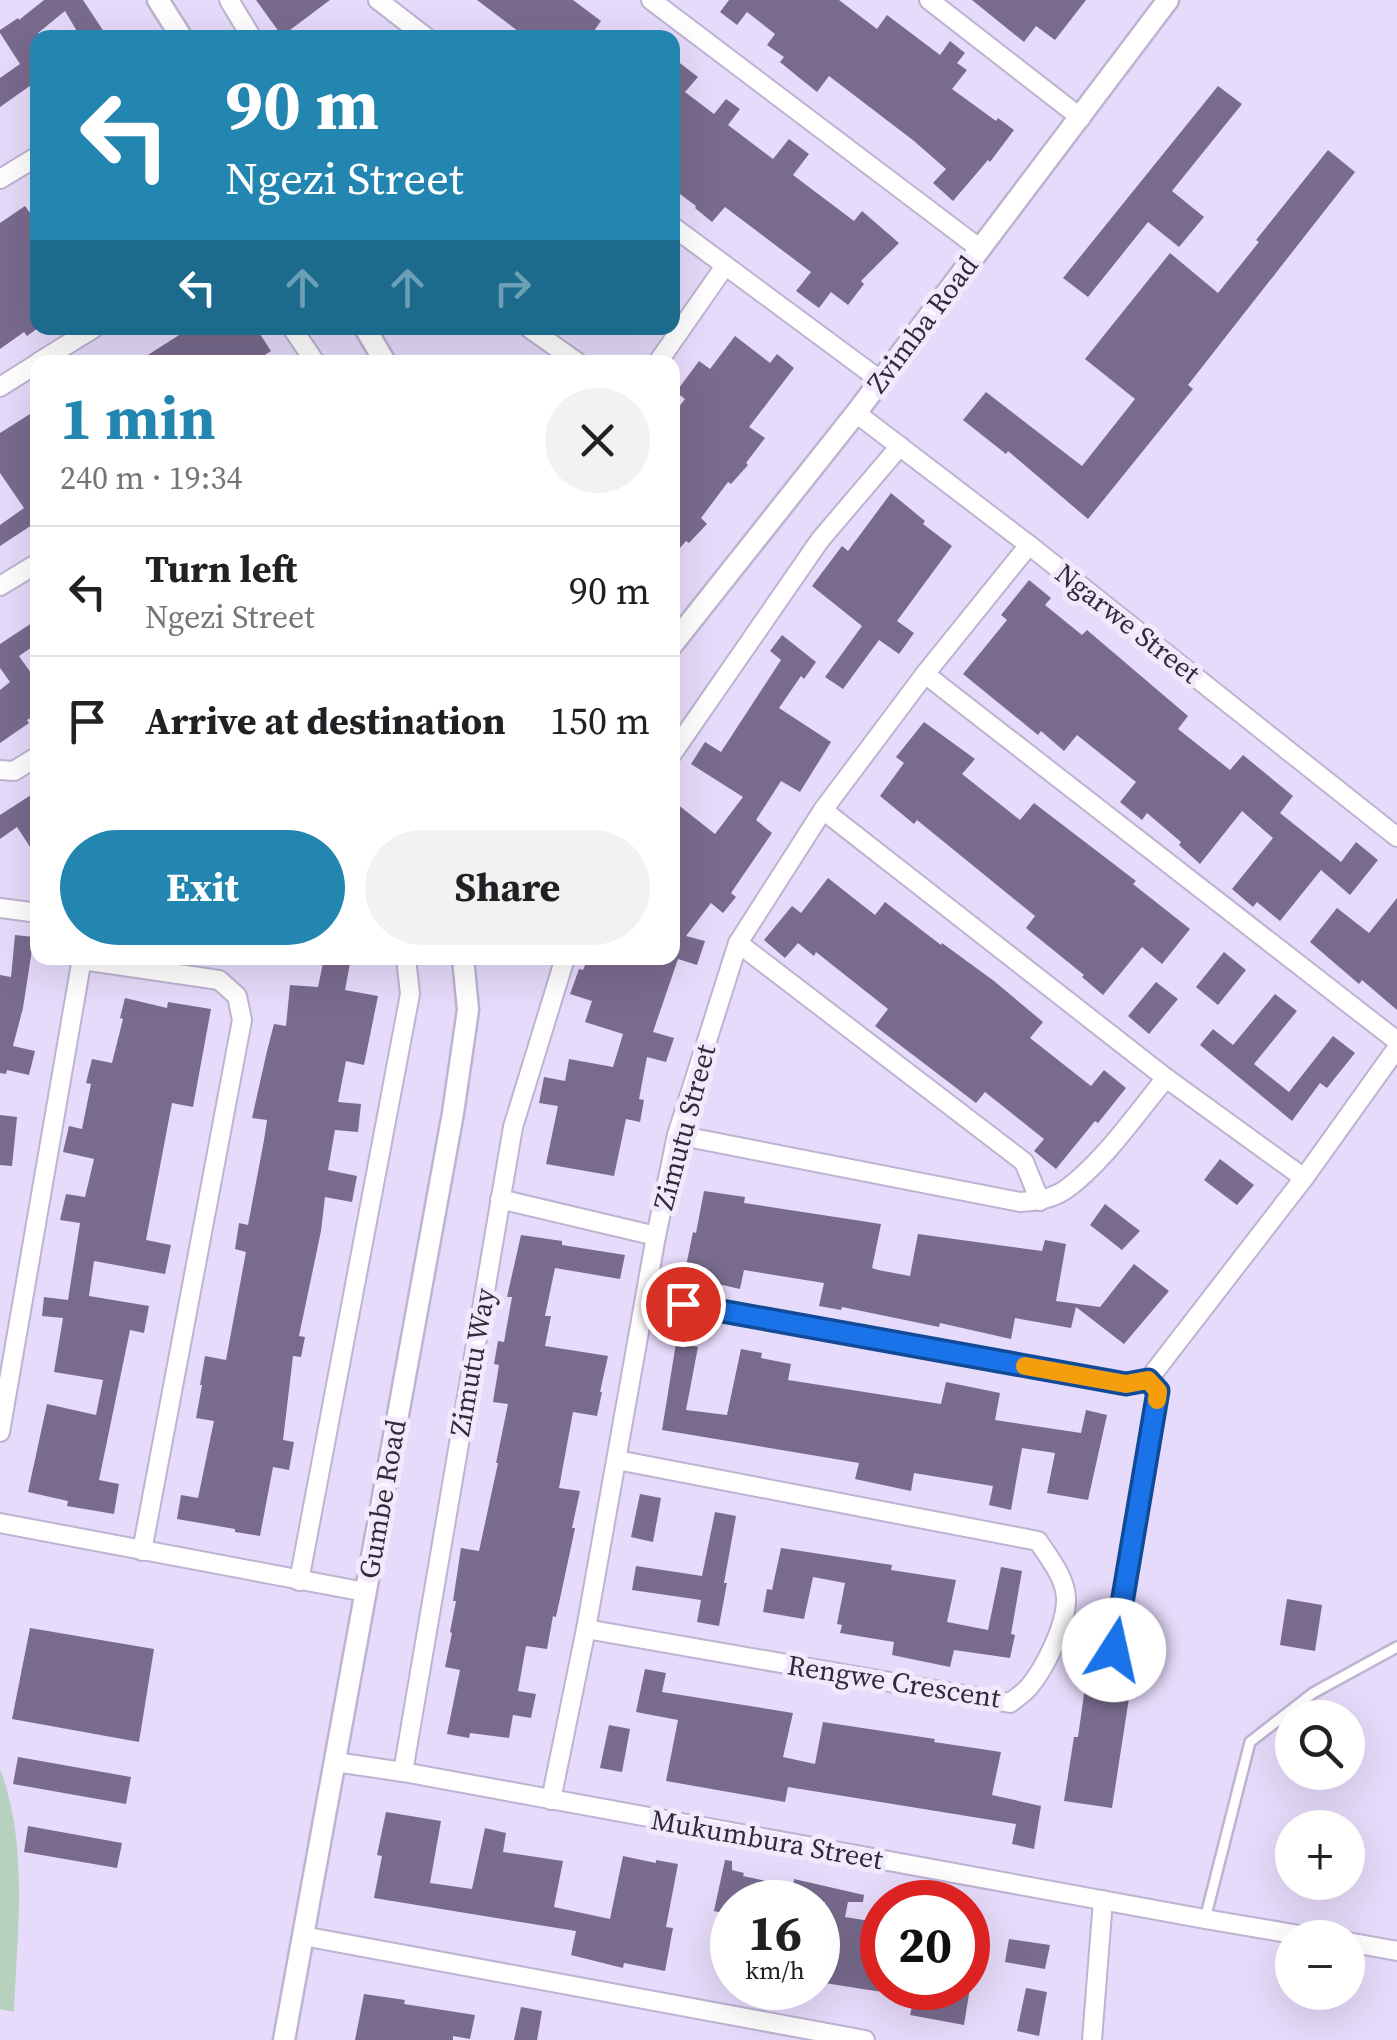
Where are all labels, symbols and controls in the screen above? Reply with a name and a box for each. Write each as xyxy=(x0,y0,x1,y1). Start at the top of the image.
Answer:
text: 90 m xyxy=(225,56,379,152)
icon: left xyxy=(60,70,190,200)
text: Ngezi Street xyxy=(225,147,464,209)
street label: Zvimba Road xyxy=(858,248,986,400)
icon: left xyxy=(170,260,225,315)
icon: ahead xyxy=(275,260,330,315)
icon: ahead xyxy=(380,260,435,315)
icon: right xyxy=(485,260,540,315)
text: 1 min xyxy=(60,377,216,459)
button: close xyxy=(545,388,650,493)
text: 240 m · 19:34 xyxy=(60,456,242,500)
text: Turn left xyxy=(145,543,297,595)
street label: Ngarwe Street xyxy=(1048,554,1209,692)
icon: left xyxy=(60,564,115,619)
text: 90 m xyxy=(569,565,650,617)
text: Ngezi Street xyxy=(145,595,315,639)
icon: arrive xyxy=(60,694,115,749)
text: Arrive at destination xyxy=(145,695,506,747)
text: 150 m xyxy=(550,695,650,747)
button: Exit xyxy=(60,830,345,945)
button: Share xyxy=(365,830,650,945)
street label: Zimutu Street xyxy=(644,1039,725,1214)
pin xyxy=(641,1262,726,1347)
icon: arrive xyxy=(656,1277,711,1332)
street label: Zimutu Way xyxy=(440,1284,504,1439)
street label: Gumbe Road xyxy=(349,1416,415,1582)
position arrow xyxy=(1062,1598,1166,1702)
street label: Rengwe Crescent xyxy=(785,1645,1004,1717)
map controls xyxy=(1275,1700,1365,2010)
button: search xyxy=(1275,1700,1365,1790)
street label: Mukumbura Street xyxy=(648,1800,887,1878)
button: + xyxy=(1275,1810,1365,1900)
speed limit sign: 20 xyxy=(860,1880,990,2010)
text: 16 xyxy=(748,1898,802,1967)
button: − xyxy=(1275,1920,1365,2010)
text: km/h xyxy=(745,1953,805,1987)

